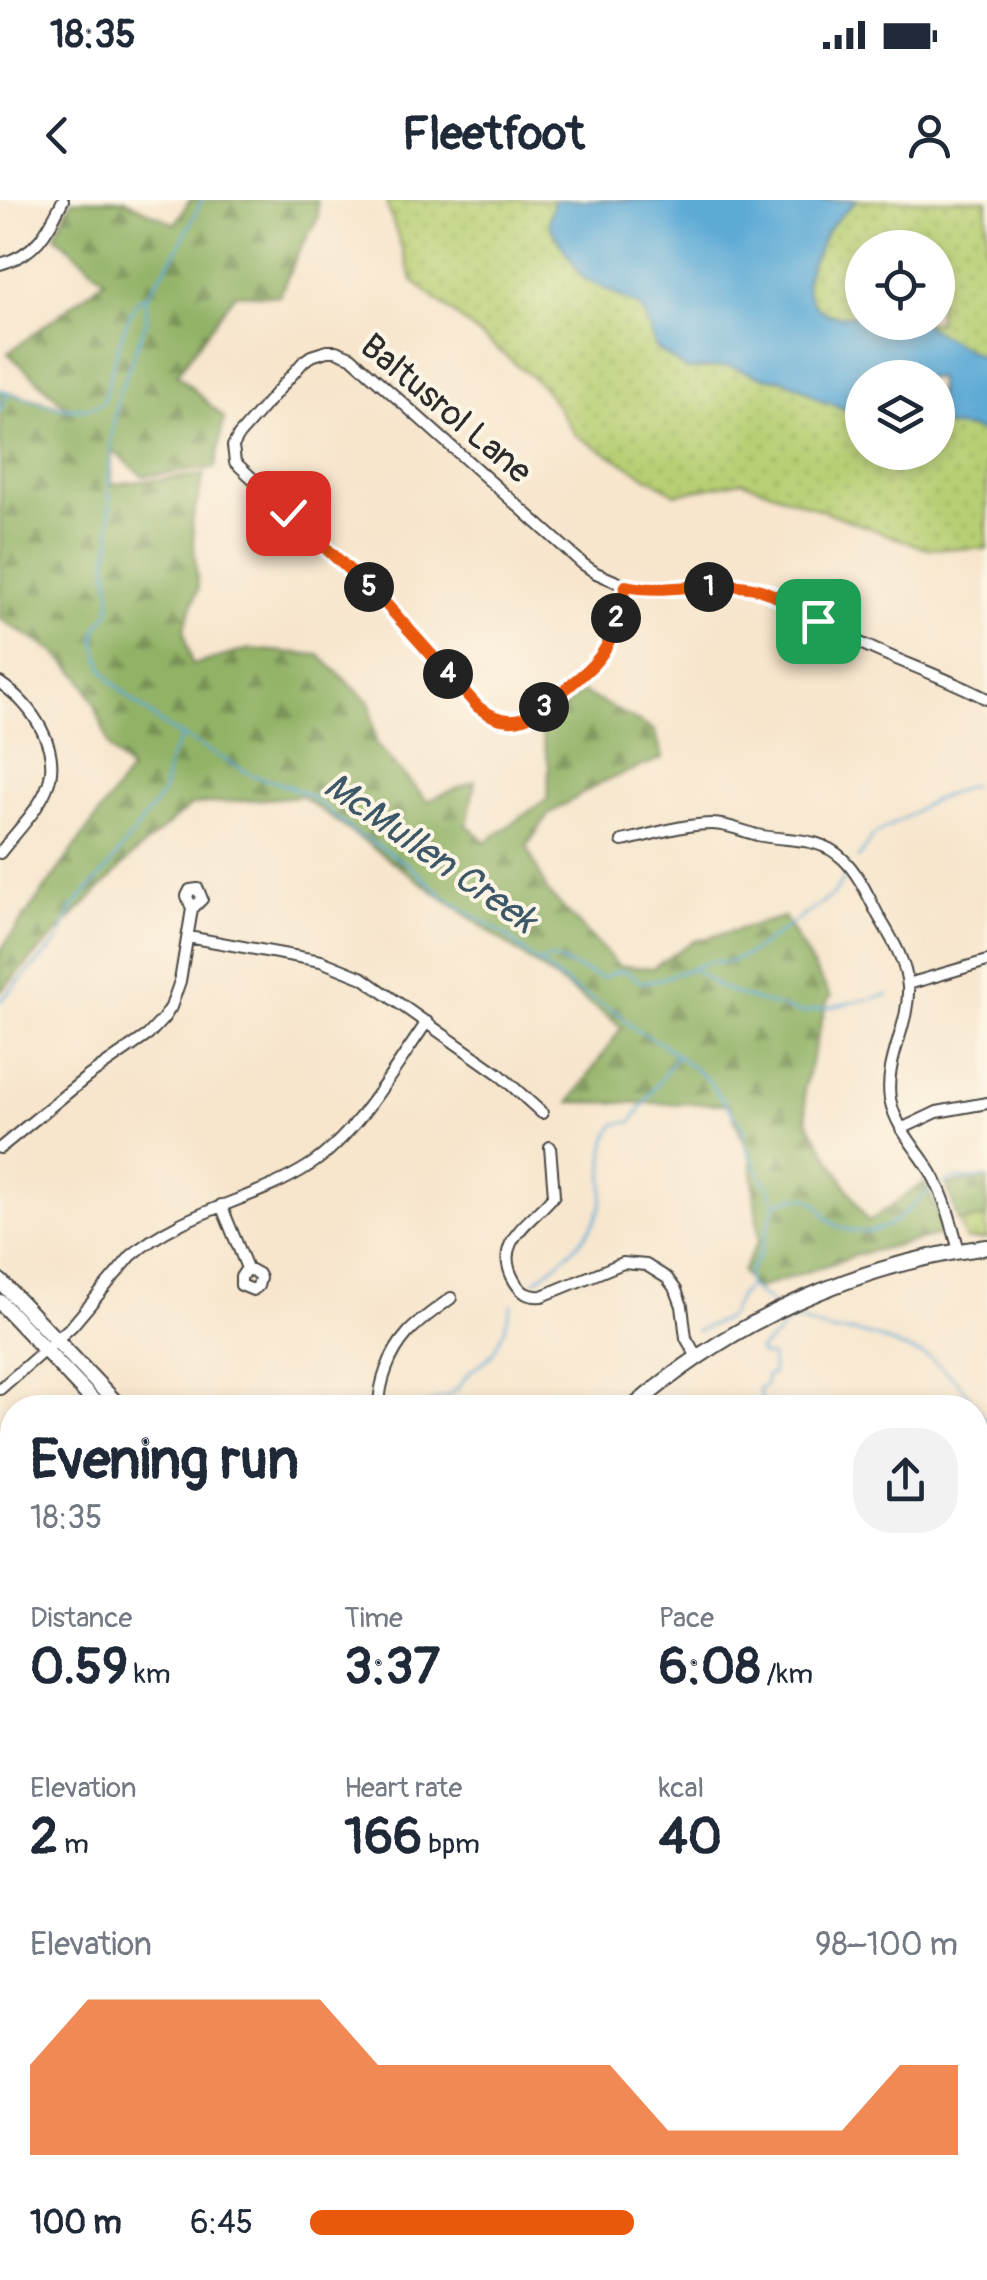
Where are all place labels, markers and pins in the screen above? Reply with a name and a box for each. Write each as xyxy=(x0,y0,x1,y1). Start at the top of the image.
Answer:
pin xyxy=(246,471,331,556)
pin: 5 xyxy=(344,562,394,612)
pin: 1 xyxy=(684,562,734,612)
pin xyxy=(776,579,861,664)
pin: 2 xyxy=(591,593,641,643)
pin: 4 xyxy=(423,649,473,699)
pin: 3 xyxy=(519,682,569,732)

